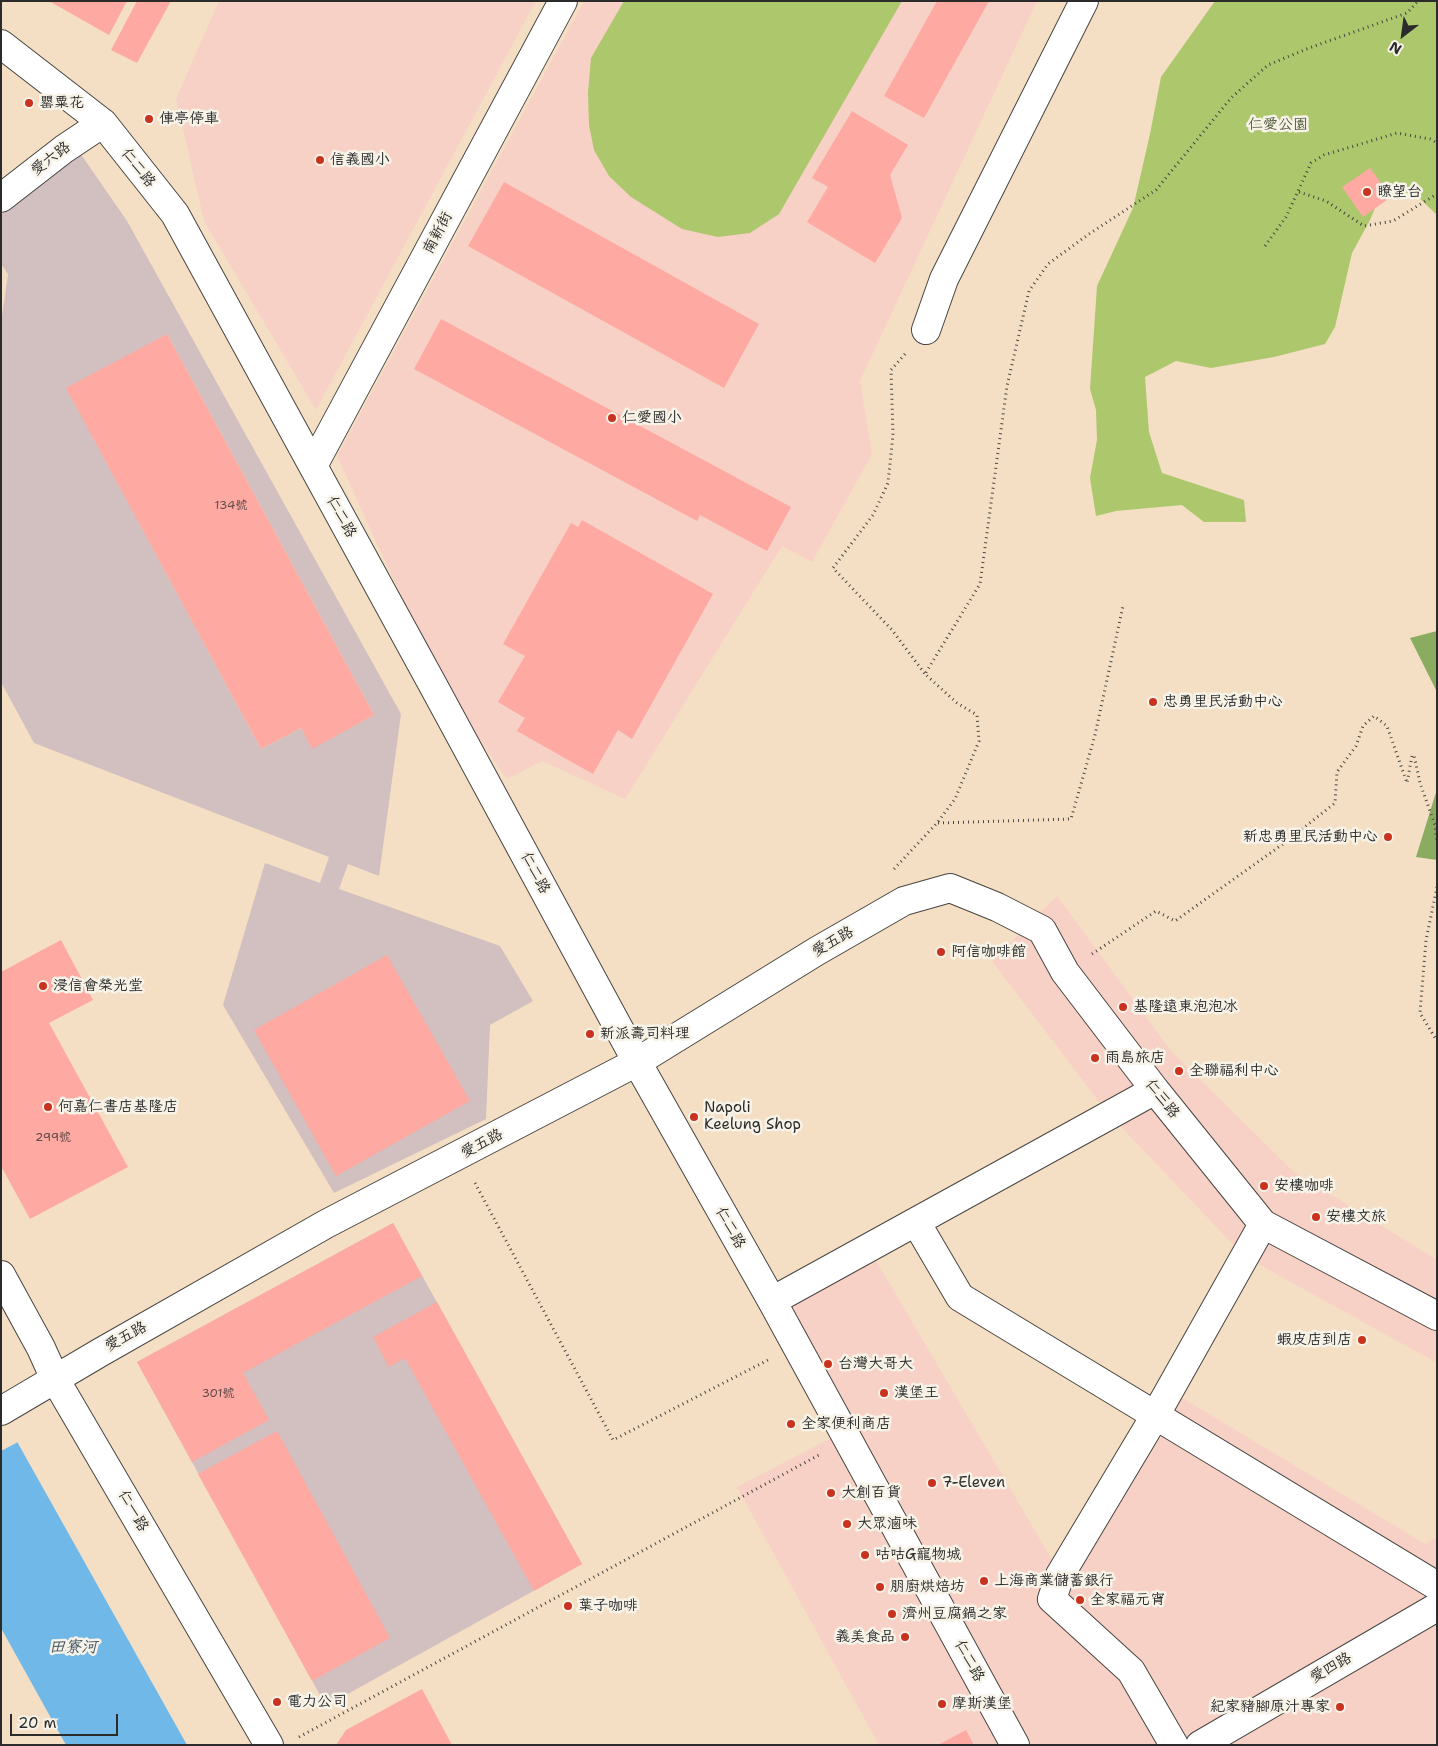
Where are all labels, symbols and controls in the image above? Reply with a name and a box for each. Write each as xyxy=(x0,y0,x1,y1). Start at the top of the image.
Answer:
north arrow xyxy=(1378,10,1428,60)
text: N xyxy=(1386,37,1405,59)
place label: 罌粟花 xyxy=(39,94,84,112)
marker: 罌粟花 xyxy=(23,97,35,109)
place label: 俥亭停車 xyxy=(159,110,219,128)
marker: 俥亭停車 xyxy=(143,113,155,125)
park label: 仁愛公園 xyxy=(1248,116,1308,134)
street label: 愛六路 xyxy=(28,138,74,180)
street label: 仁二路 xyxy=(117,145,159,191)
place label: 信義國小 xyxy=(330,151,390,169)
marker: 信義國小 xyxy=(314,154,326,166)
place label: 瞭望台 xyxy=(1377,183,1422,201)
marker: 瞭望台 xyxy=(1361,186,1373,198)
street label: 南新街 xyxy=(419,209,457,257)
place label: 仁愛國小 xyxy=(622,409,682,427)
marker: 仁愛國小 xyxy=(606,412,618,424)
street label: 仁二路 xyxy=(322,493,360,541)
house number: 134號 xyxy=(215,499,247,513)
place label: 忠勇里民活動中心 xyxy=(1163,693,1283,711)
marker: 忠勇里民活動中心 xyxy=(1147,696,1159,708)
place label: 新忠勇里民活動中心 xyxy=(1243,828,1378,846)
marker: 新忠勇里民活動中心 xyxy=(1382,831,1394,843)
street label: 仁二路 xyxy=(516,849,554,897)
street label: 愛五路 xyxy=(809,923,857,961)
place label: 阿信咖啡館 xyxy=(951,943,1026,961)
marker: 阿信咖啡館 xyxy=(935,946,947,958)
place label: 浸信會榮光堂 xyxy=(53,977,143,995)
marker: 浸信會榮光堂 xyxy=(37,980,49,992)
place label: 基隆遠東泡泡冰 xyxy=(1133,998,1238,1016)
marker: 基隆遠東泡泡冰 xyxy=(1117,1001,1129,1013)
place label: 新派壽司料理 xyxy=(600,1025,690,1043)
marker: 新派壽司料理 xyxy=(584,1028,596,1040)
place label: 雨島旅店 xyxy=(1105,1049,1165,1067)
marker: 雨島旅店 xyxy=(1089,1052,1101,1064)
place label: 全聯福利中心 xyxy=(1189,1062,1279,1080)
marker: 全聯福利中心 xyxy=(1173,1065,1185,1077)
street label: 仁三路 xyxy=(1141,1076,1183,1122)
place label: 何嘉仁書店基隆店 xyxy=(58,1098,178,1116)
place label: Napoli Keelung Shop xyxy=(704,1099,801,1134)
marker: 何嘉仁書店基隆店 xyxy=(42,1101,54,1113)
marker: Napoli Keelung Shop xyxy=(688,1111,700,1123)
street label: 愛五路 xyxy=(458,1125,506,1163)
house number: 299號 xyxy=(35,1131,71,1145)
place label: 安樓咖啡 xyxy=(1274,1177,1334,1195)
marker: 安樓咖啡 xyxy=(1258,1180,1270,1192)
street label: 仁二路 xyxy=(711,1204,749,1252)
place label: 安樓文旅 xyxy=(1326,1208,1386,1226)
marker: 安樓文旅 xyxy=(1310,1211,1322,1223)
street label: 愛五路 xyxy=(102,1318,150,1356)
place label: 蝦皮店到店 xyxy=(1277,1331,1352,1349)
marker: 蝦皮店到店 xyxy=(1356,1334,1368,1346)
place label: 台灣大哥大 xyxy=(838,1355,913,1373)
marker: 台灣大哥大 xyxy=(822,1358,834,1370)
place label: 漢堡王 xyxy=(894,1384,939,1402)
house number: 301號 xyxy=(201,1387,235,1401)
marker: 漢堡王 xyxy=(878,1387,890,1399)
place label: 全家便利商店 xyxy=(801,1415,891,1433)
marker: 全家便利商店 xyxy=(785,1418,797,1430)
place label: 7-Eleven xyxy=(942,1474,1005,1492)
marker: 7-Eleven xyxy=(926,1477,938,1489)
place label: 大創百貨 xyxy=(841,1484,901,1502)
street label: 仁一路 xyxy=(114,1487,152,1535)
marker: 大創百貨 xyxy=(825,1487,837,1499)
place label: 大眾滷味 xyxy=(857,1515,917,1533)
marker: 大眾滷味 xyxy=(841,1518,853,1530)
place label: 咕咕G寵物城 xyxy=(875,1546,961,1564)
marker: 咕咕G寵物城 xyxy=(859,1549,871,1561)
place label: 上海商業儲蓄銀行 xyxy=(994,1572,1114,1590)
marker: 上海商業儲蓄銀行 xyxy=(978,1575,990,1587)
place label: 朋廚烘焙坊 xyxy=(890,1578,965,1596)
marker: 朋廚烘焙坊 xyxy=(874,1581,886,1593)
place label: 全家福元宵 xyxy=(1090,1591,1165,1609)
marker: 全家福元宵 xyxy=(1074,1594,1086,1606)
place label: 葉子咖啡 xyxy=(578,1597,638,1615)
marker: 葉子咖啡 xyxy=(562,1600,574,1612)
place label: 濟州豆腐鍋之家 xyxy=(902,1605,1007,1623)
marker: 濟州豆腐鍋之家 xyxy=(886,1608,898,1620)
place label: 義美食品 xyxy=(835,1628,895,1646)
marker: 義美食品 xyxy=(899,1631,911,1643)
street label: 仁二路 xyxy=(950,1637,988,1685)
water label: 田寮河 xyxy=(49,1638,97,1658)
street label: 愛四路 xyxy=(1307,1649,1355,1687)
place label: 電力公司 xyxy=(287,1693,347,1711)
place label: 摩斯漢堡 xyxy=(952,1695,1012,1713)
marker: 電力公司 xyxy=(271,1696,283,1708)
marker: 摩斯漢堡 xyxy=(936,1698,948,1710)
place label: 紀家豬腳原汁專家 xyxy=(1210,1698,1330,1716)
marker: 紀家豬腳原汁專家 xyxy=(1334,1701,1346,1713)
scale bar xyxy=(12,1704,120,1736)
text: 20 m xyxy=(18,1713,57,1733)

